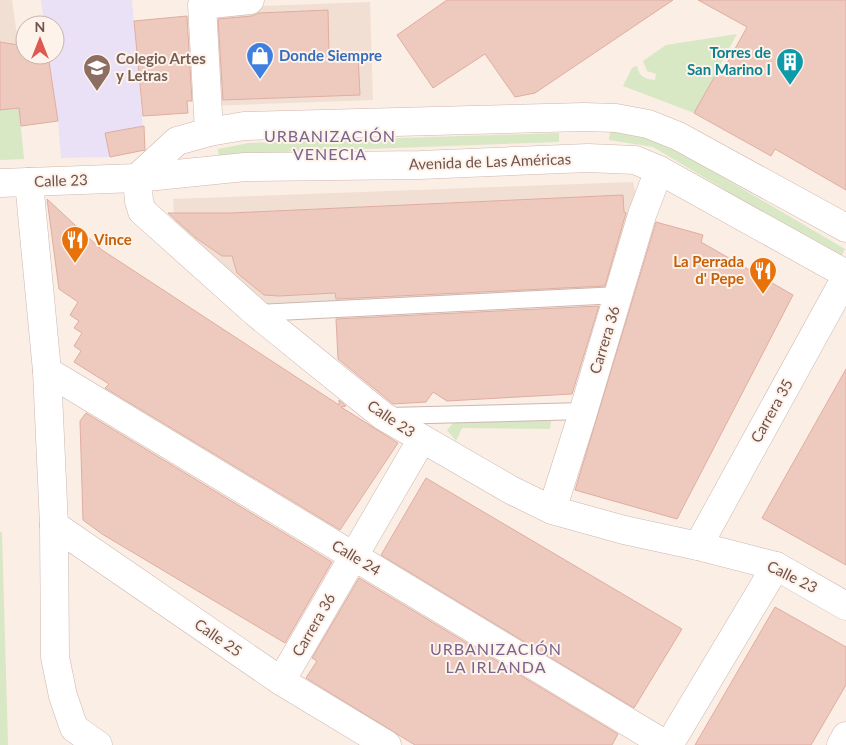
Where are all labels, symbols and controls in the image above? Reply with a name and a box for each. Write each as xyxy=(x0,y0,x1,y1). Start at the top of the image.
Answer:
north arrow xyxy=(15,15,65,65)
text: N xyxy=(35,18,45,35)
shop icon: Donde Siempre xyxy=(245,41,275,80)
place label: Torres de San Marino I xyxy=(687,43,771,78)
place label: Donde Siempre xyxy=(279,46,382,64)
building icon: Torres de San Marino I xyxy=(775,47,805,86)
place label: Colegio Artes y Letras xyxy=(116,49,206,84)
school or university icon: Colegio Artes y Letras xyxy=(82,53,112,92)
district label: URBANIZACIÓN VENECIA xyxy=(264,126,396,163)
street label: Avenida de Las Américas xyxy=(409,149,571,173)
street label: Calle 23 xyxy=(34,170,88,190)
restaurant icon: Vince xyxy=(60,225,90,264)
place label: Vince xyxy=(93,230,132,248)
place label: La Perrada d' Pepe xyxy=(673,252,744,287)
restaurant icon: La Perrada d' Pepe xyxy=(748,256,778,295)
street label: Carrera 36 xyxy=(585,303,623,376)
street label: Carrera 35 xyxy=(746,376,796,446)
street label: Calle 23 xyxy=(364,396,419,441)
street label: Calle 24 xyxy=(329,536,384,579)
street label: Calle 23 xyxy=(764,556,821,596)
street label: Carrera 36 xyxy=(288,589,339,659)
street label: Calle 25 xyxy=(191,614,246,660)
district label: URBANIZACIÓN LA IRLANDA xyxy=(430,639,562,676)

